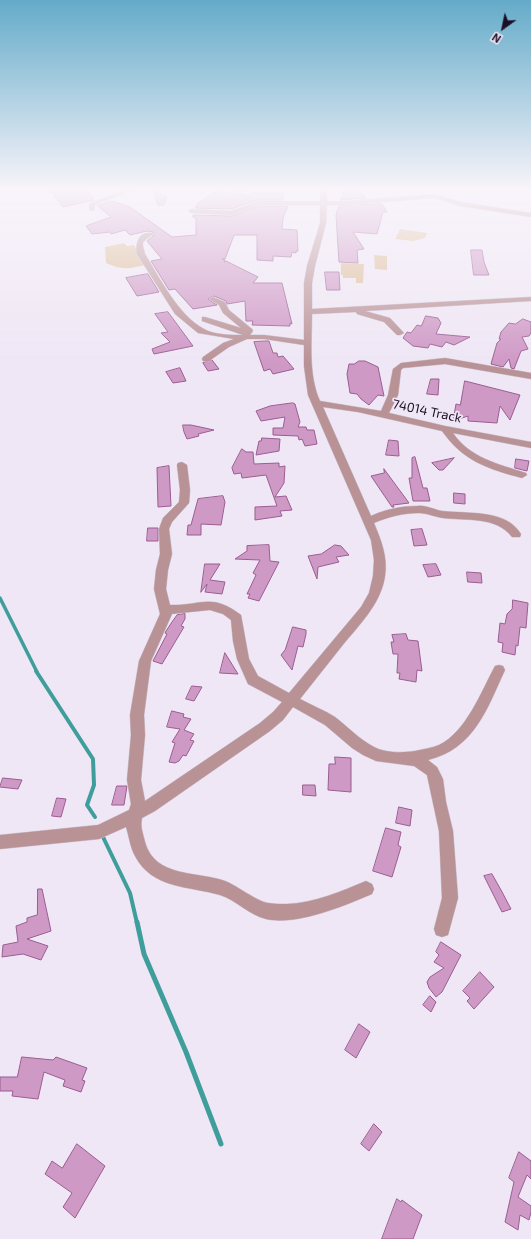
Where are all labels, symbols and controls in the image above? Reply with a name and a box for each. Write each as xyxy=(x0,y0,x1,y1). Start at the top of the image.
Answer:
north arrow xyxy=(483,8,523,48)
text: N xyxy=(489,31,503,46)
street label: 74014 Track xyxy=(391,396,463,426)

